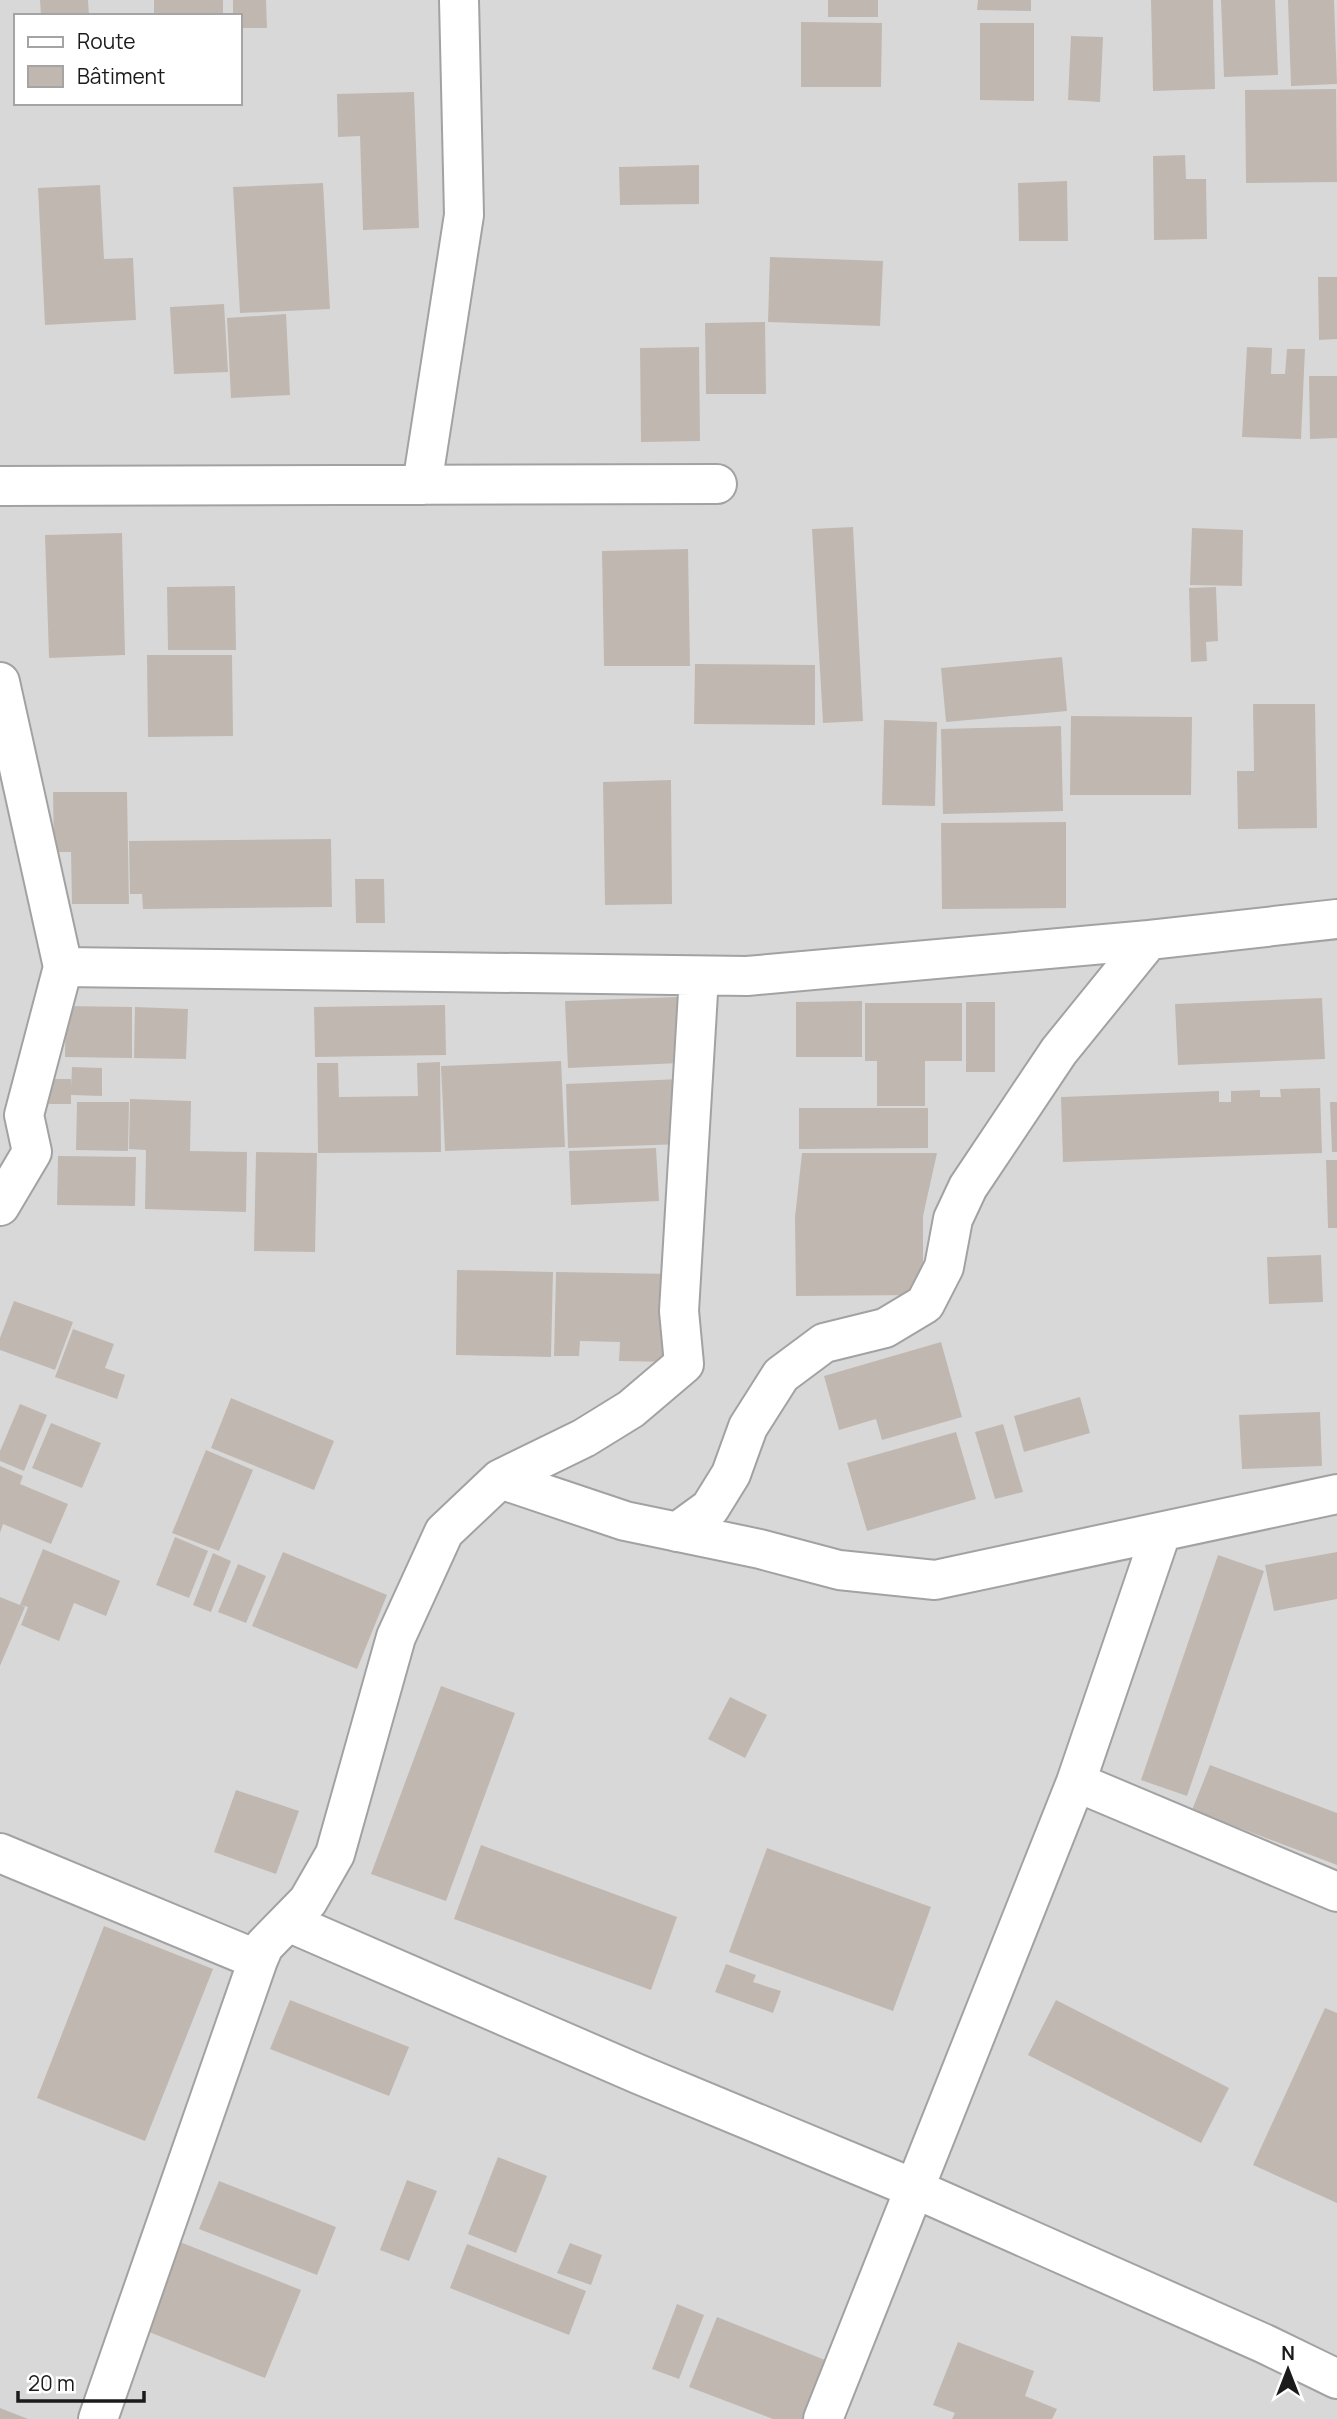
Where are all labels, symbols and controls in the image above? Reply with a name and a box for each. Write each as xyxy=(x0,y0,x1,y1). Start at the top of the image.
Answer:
legend xyxy=(14,14,242,105)
text: Route xyxy=(77,27,135,55)
text: Bâtiment xyxy=(77,62,165,90)
north arrow xyxy=(1253,2335,1323,2405)
text: N xyxy=(1281,2340,1295,2366)
scale bar xyxy=(18,2360,144,2404)
text: 20 m xyxy=(28,2369,75,2397)

